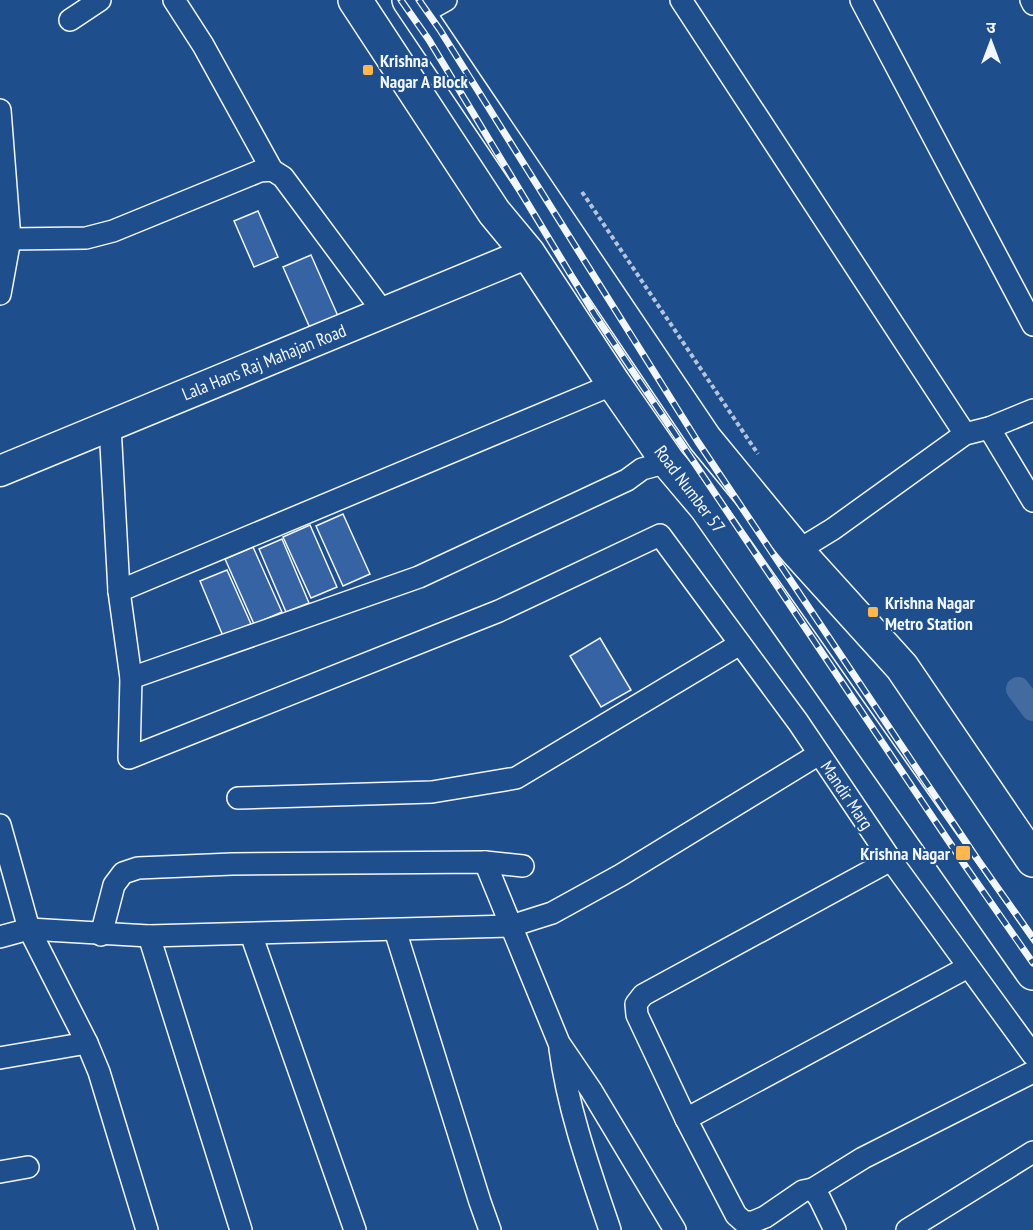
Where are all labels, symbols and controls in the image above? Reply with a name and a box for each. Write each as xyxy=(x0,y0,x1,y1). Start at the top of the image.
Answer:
north arrow xyxy=(961,12,1021,72)
text: उ xyxy=(986,17,996,37)
place label: Krishna Nagar A Block xyxy=(380,49,468,93)
marker: Krishna Nagar A Block xyxy=(361,63,375,77)
street label: Lala Hans Raj Mahajan Road xyxy=(179,319,349,405)
street label: Road Number 57 xyxy=(650,441,730,537)
place label: Krishna Nagar Metro Station xyxy=(885,591,976,635)
marker: Krishna Nagar Metro Station xyxy=(866,605,880,619)
street label: Mandir Marg xyxy=(816,756,878,834)
place label: Krishna Nagar xyxy=(860,842,951,865)
marker: Krishna Nagar xyxy=(954,844,972,862)

